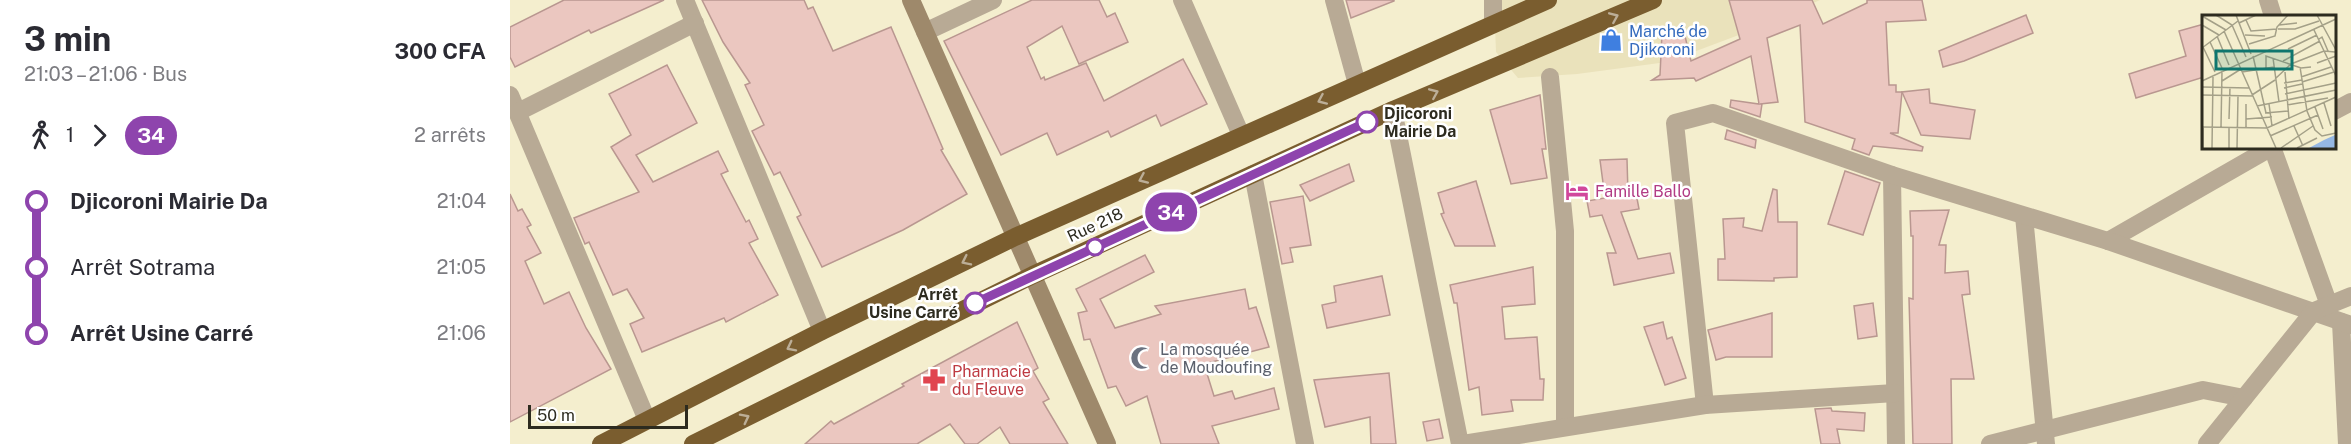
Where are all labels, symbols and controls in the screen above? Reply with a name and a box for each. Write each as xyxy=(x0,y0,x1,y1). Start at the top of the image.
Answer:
one-way arrow xyxy=(1607,12,1618,24)
inset map xyxy=(2202,15,2336,148)
text: 3 min xyxy=(24,20,111,58)
place label: Marché de Djikoroni xyxy=(1629,22,1707,59)
shop icon: Marché de Djikoroni xyxy=(1598,27,1624,53)
text: 300 CFA xyxy=(394,38,486,64)
text: 21:03 – 21:06 · Bus xyxy=(24,62,187,86)
one-way arrow xyxy=(1428,88,1439,100)
one-way arrow xyxy=(1317,93,1328,105)
place label: Djicoroni Mairie Da xyxy=(1384,104,1456,141)
marker: Djicoroni Mairie Da xyxy=(1356,111,1378,133)
icon: walk xyxy=(24,119,57,152)
icon: forward xyxy=(83,119,116,152)
text: 1 xyxy=(66,123,74,147)
text: 34 xyxy=(137,123,165,148)
text: 2 arrêts xyxy=(414,123,486,147)
one-way arrow xyxy=(1139,172,1150,184)
hotel icon: Famille Ballo xyxy=(1564,178,1590,204)
place label: Famille Ballo xyxy=(1595,182,1691,201)
text: Djicoroni Mairie Da xyxy=(70,188,268,214)
text: 21:04 xyxy=(437,189,486,213)
line badge: 34 xyxy=(1144,192,1198,232)
text: 34 xyxy=(1157,200,1185,225)
street label: Rue 218 xyxy=(1064,204,1126,246)
unlabelled marker xyxy=(1086,238,1104,256)
one-way arrow xyxy=(962,253,973,265)
text: Arrêt Sotrama xyxy=(70,254,215,280)
text: 21:05 xyxy=(436,255,486,279)
place label: Arrêt Usine Carré xyxy=(869,285,958,322)
marker: Arrêt Usine Carré xyxy=(964,292,986,314)
text: Arrêt Usine Carré xyxy=(70,320,253,346)
text: 21:06 xyxy=(437,321,486,345)
one-way arrow xyxy=(787,339,798,351)
place label: La mosquée de Moudoufing xyxy=(1160,340,1272,377)
mosque icon: La mosquée de Moudoufing xyxy=(1129,345,1155,371)
place label: Pharmacie du Fleuve xyxy=(952,362,1031,399)
pharmacy icon: Pharmacie du Fleuve xyxy=(921,367,947,393)
scale bar xyxy=(528,402,688,430)
text: 50 m xyxy=(537,406,575,425)
one-way arrow xyxy=(739,413,750,425)

